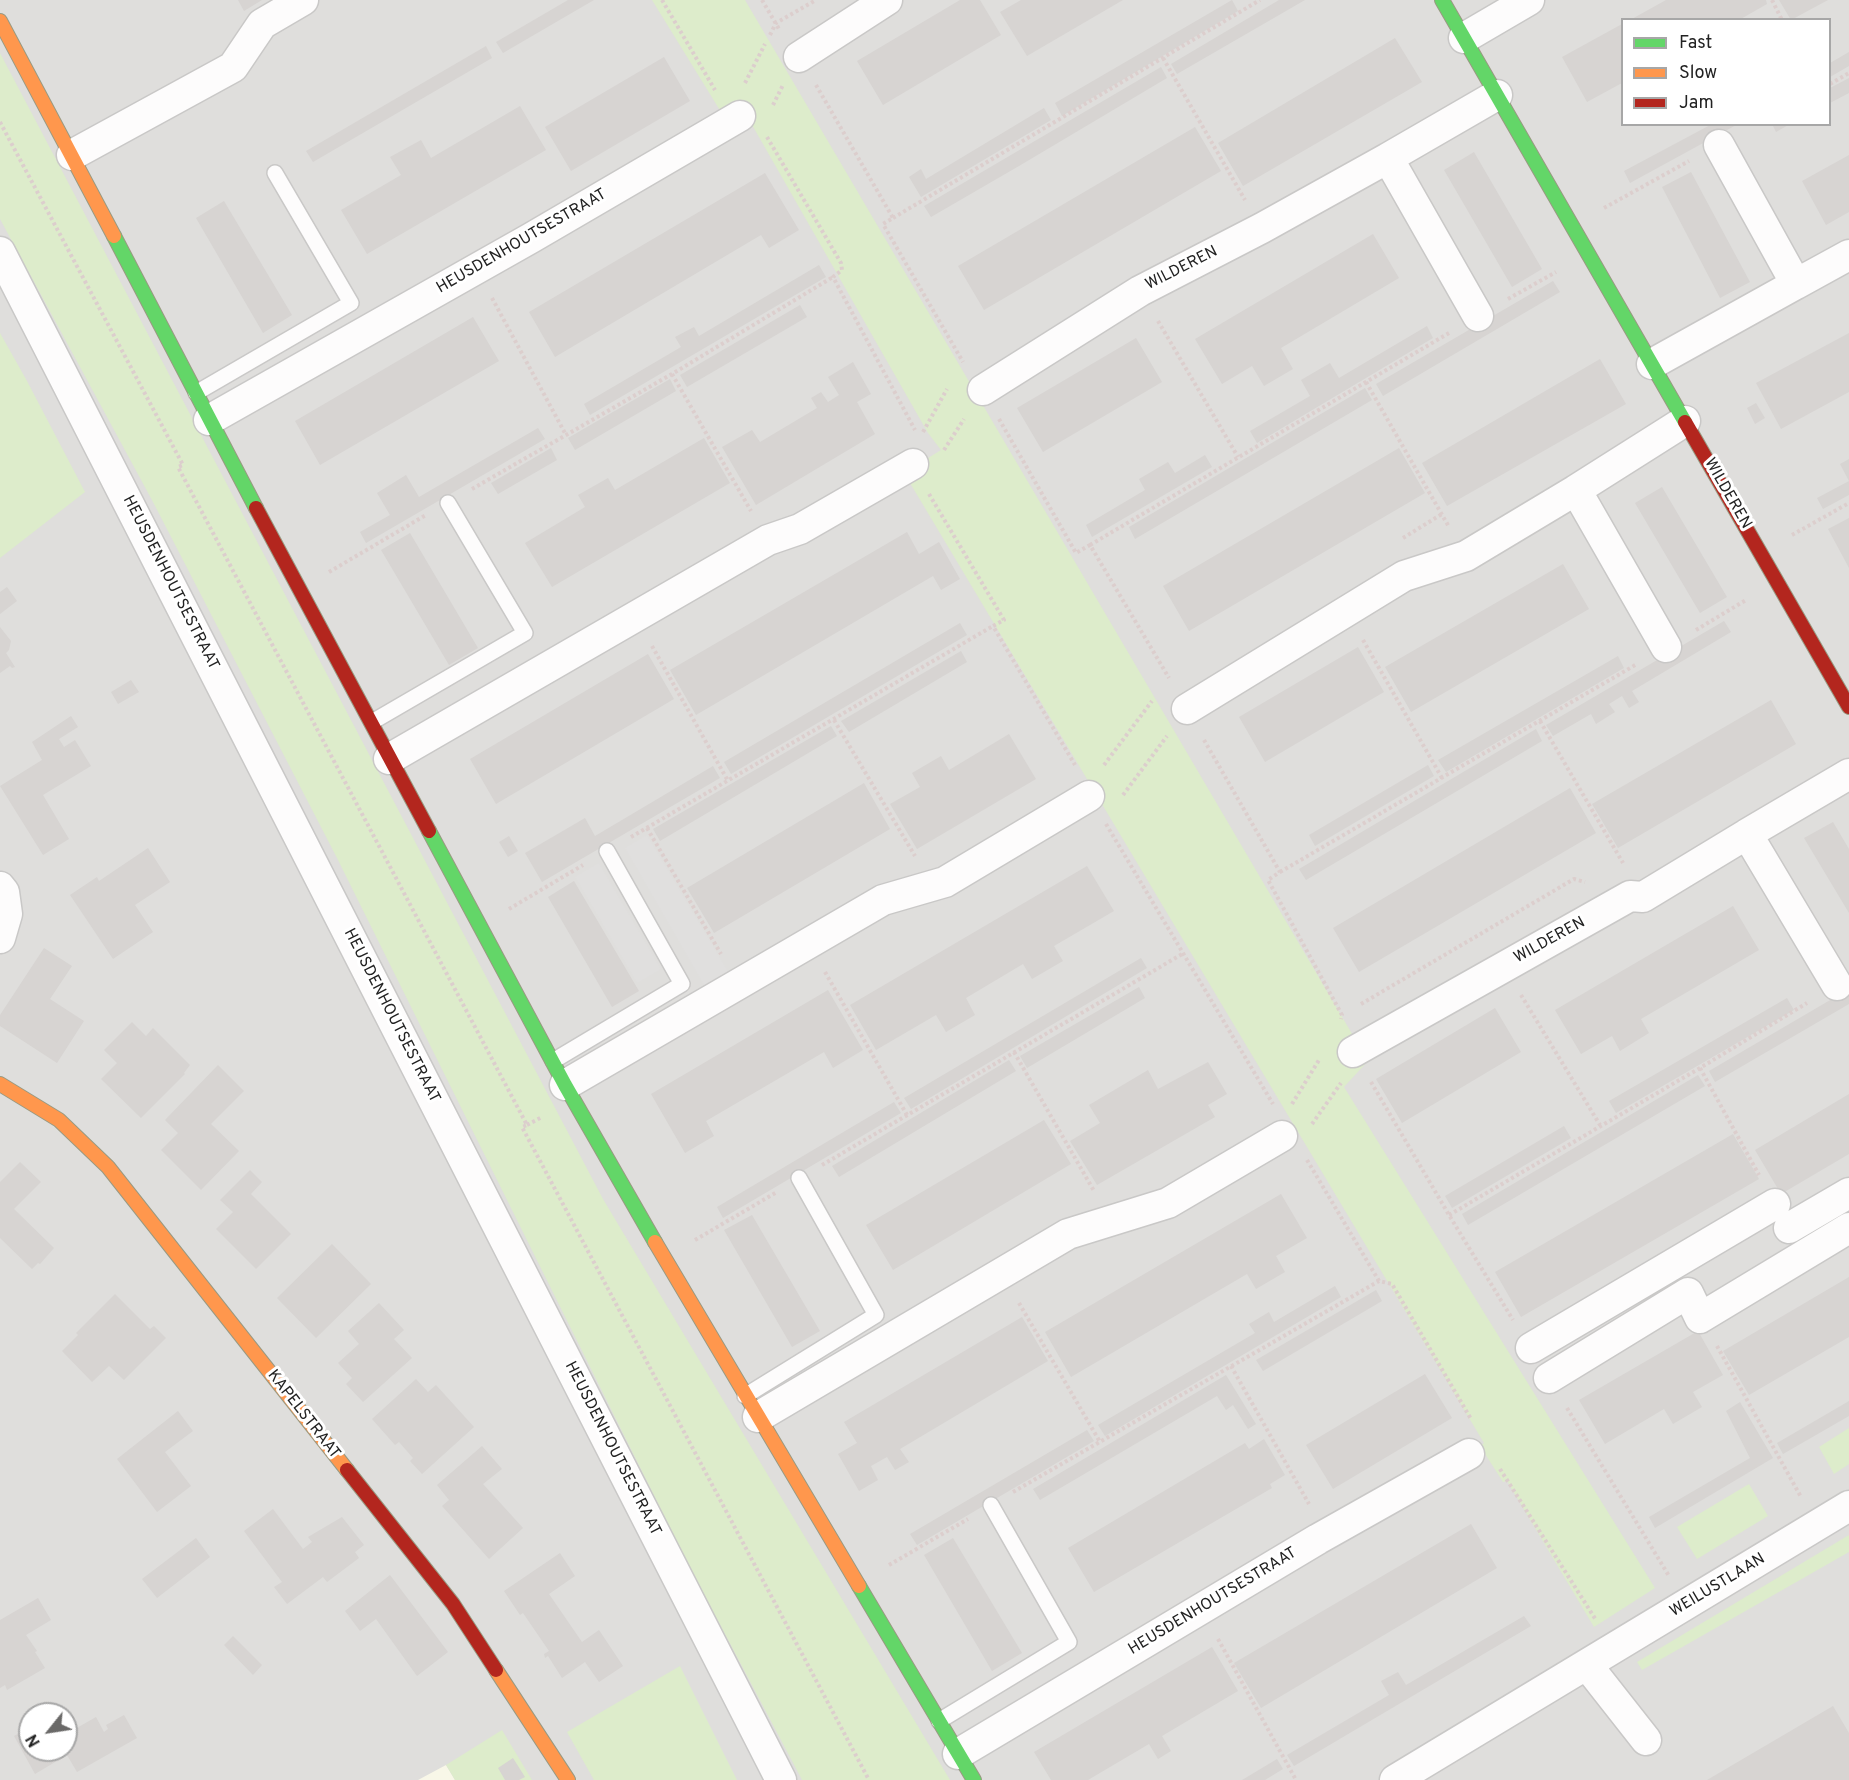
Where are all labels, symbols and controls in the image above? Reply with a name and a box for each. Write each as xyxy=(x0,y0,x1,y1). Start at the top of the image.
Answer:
legend xyxy=(1621,18,1831,126)
text: Fast xyxy=(1679,32,1712,55)
text: Slow xyxy=(1679,62,1717,85)
text: Jam xyxy=(1679,92,1714,115)
street label: HEUSDENHOUTSESTRAAT xyxy=(434,185,610,299)
street label: WILDEREN xyxy=(1143,243,1221,295)
street label: WILDEREN xyxy=(1699,455,1755,533)
street label: HEUSDENHOUTSESTRAAT xyxy=(118,493,222,673)
street label: WILDEREN xyxy=(1511,914,1589,968)
street label: HEUSDENHOUTSESTRAAT xyxy=(339,926,443,1106)
street label: HEUSDENHOUTSESTRAAT xyxy=(560,1359,664,1539)
street label: KAPELSTRAAT xyxy=(262,1367,344,1463)
street label: HEUSDENHOUTSESTRAAT xyxy=(1125,1544,1301,1660)
street label: WEILUSTLAAN xyxy=(1667,1550,1769,1622)
north arrow xyxy=(18,1702,78,1762)
text: N xyxy=(23,1730,46,1750)

